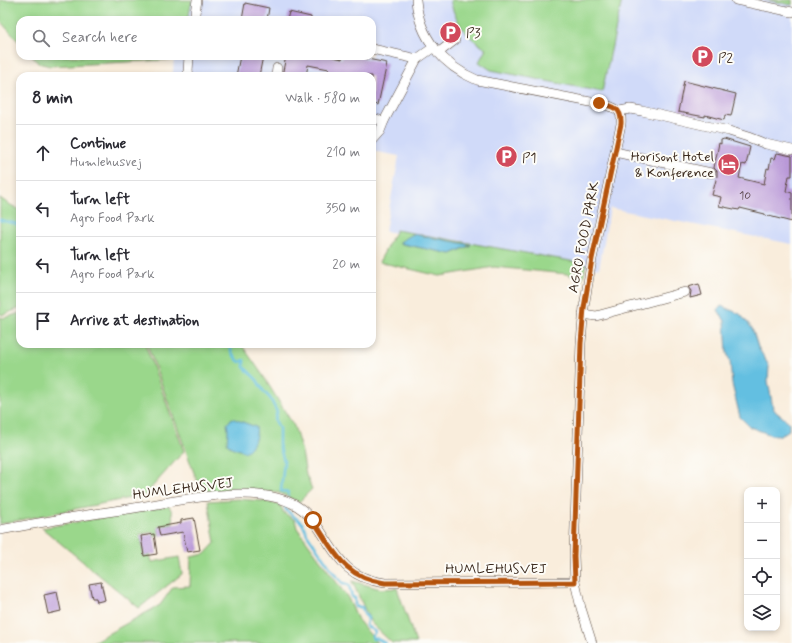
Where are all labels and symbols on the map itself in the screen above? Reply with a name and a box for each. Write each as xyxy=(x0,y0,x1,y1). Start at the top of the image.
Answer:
parking icon: P3 xyxy=(438,19,464,45)
place label: P3 xyxy=(466,24,481,42)
parking icon: P2 xyxy=(689,44,715,70)
place label: P2 xyxy=(718,49,733,67)
route end xyxy=(590,94,608,112)
parking icon: P1 xyxy=(493,144,519,170)
place label: Horisont Hotel & Konference xyxy=(631,148,714,182)
place label: P1 xyxy=(522,149,537,167)
hotel icon: Horisont Hotel & Konference xyxy=(716,151,742,177)
street label: AGRO FOOD PARK xyxy=(564,180,604,295)
house number: 10 xyxy=(739,188,751,204)
street label: HUMLEHUSVEJ xyxy=(132,474,235,504)
route start xyxy=(304,511,322,529)
street label: HUMLEHUSVEJ xyxy=(445,560,547,578)

